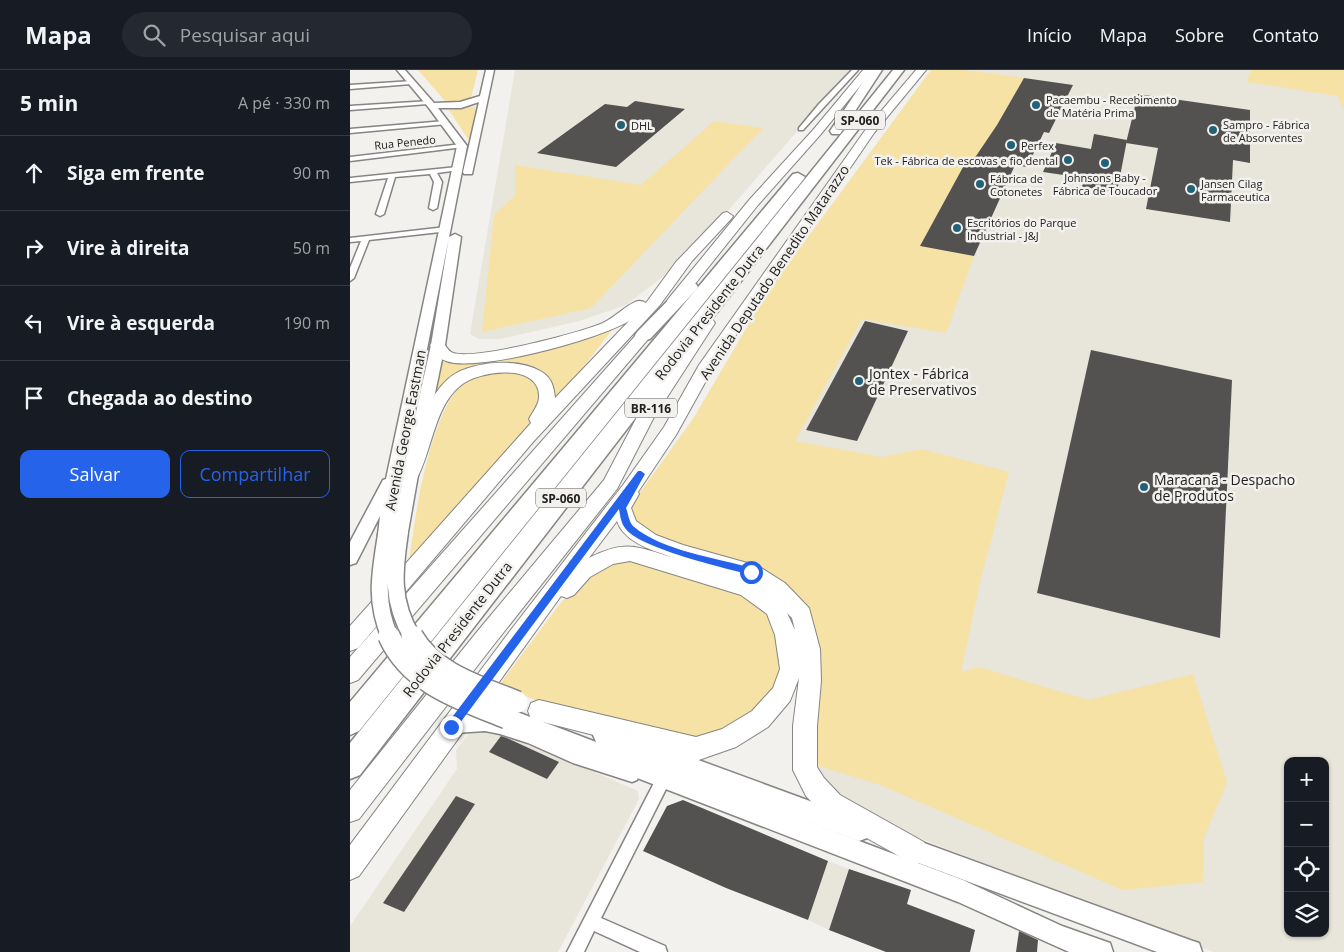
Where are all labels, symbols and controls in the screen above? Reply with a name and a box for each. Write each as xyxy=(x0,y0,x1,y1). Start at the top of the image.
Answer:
search box xyxy=(122,12,472,57)
text: Mapa xyxy=(25,18,92,51)
icon: search xyxy=(140,21,168,49)
text: Pesquisar aqui xyxy=(180,22,310,48)
text: Início xyxy=(1027,23,1072,47)
text: Mapa xyxy=(1100,23,1147,47)
text: Sobre xyxy=(1175,23,1224,47)
text: Contato xyxy=(1252,23,1319,47)
text: 5 min xyxy=(20,89,78,117)
text: A pé · 330 m xyxy=(238,92,330,114)
place label: Pacaembu - Recebimento de Matéria Prima xyxy=(1046,92,1177,120)
marker: Pacaembu - Recebimento de Matéria Prima xyxy=(1030,99,1042,111)
road number: SP-060 xyxy=(835,110,885,130)
place label: Sampro - Fábrica de Absorventes xyxy=(1223,117,1310,145)
place label: DHL xyxy=(631,118,653,133)
marker: DHL xyxy=(615,119,627,131)
marker: Sampro - Fábrica de Absorventes xyxy=(1207,124,1219,136)
street label: Rua Penedo xyxy=(374,131,437,153)
place label: Perfex xyxy=(1021,138,1054,153)
marker: Perfex xyxy=(1005,139,1017,151)
place label: Tek - Fábrica de escovas e fio dental xyxy=(874,153,1058,168)
marker: Tek - Fábrica de escovas e fio dental xyxy=(1062,154,1074,166)
marker: Johnsons Baby - Fábrica de Toucador xyxy=(1099,157,1111,169)
icon: ahead xyxy=(20,159,48,187)
text: Siga em frente xyxy=(67,160,204,186)
street label: Avenida Deputado Benedito Matarazzo xyxy=(695,161,853,383)
text: 90 m xyxy=(293,162,330,184)
place label: Johnsons Baby - Fábrica de Toucador xyxy=(1053,170,1158,198)
place label: Fábrica de Cotonetes xyxy=(990,171,1043,199)
place label: Jansen Cilag Farmaceutica xyxy=(1200,176,1270,204)
marker: Fábrica de Cotonetes xyxy=(974,178,986,190)
marker: Jansen Cilag Farmaceutica xyxy=(1185,183,1197,195)
place label: Escritórios do Parque Industrial - J&J xyxy=(967,215,1077,243)
marker: Escritórios do Parque Industrial - J&J xyxy=(951,222,963,234)
icon: right xyxy=(20,234,48,262)
text: Vire à direita xyxy=(67,235,190,261)
text: 50 m xyxy=(293,237,330,259)
street label: Rodovia Presidente Dutra xyxy=(650,240,768,384)
icon: left xyxy=(20,309,48,337)
text: Vire à esquerda xyxy=(67,310,215,336)
text: 190 m xyxy=(284,312,330,334)
street label: Avenida George Eastman xyxy=(380,348,430,512)
place label: Jontex - Fábrica de Preservativos xyxy=(867,364,977,399)
marker: Jontex - Fábrica de Preservativos xyxy=(853,375,865,387)
icon: arrive xyxy=(20,384,48,412)
text: Chegada ao destino xyxy=(67,385,253,411)
road number: BR-116 xyxy=(625,398,677,418)
button: Salvar xyxy=(20,450,170,498)
button: Compartilhar xyxy=(180,450,330,498)
place label: Maracanã - Despacho de Produtos xyxy=(1154,470,1295,505)
marker: Maracanã - Despacho de Produtos xyxy=(1138,481,1150,493)
road number: SP-060 xyxy=(536,488,586,508)
street label: Rodovia Presidente Dutra xyxy=(398,557,516,701)
route start xyxy=(740,561,763,584)
route end xyxy=(440,716,463,739)
map controls xyxy=(1284,757,1329,937)
button: + xyxy=(1284,757,1329,802)
button: − xyxy=(1284,802,1329,847)
button: locate xyxy=(1284,847,1329,892)
button: layers xyxy=(1284,892,1329,937)

